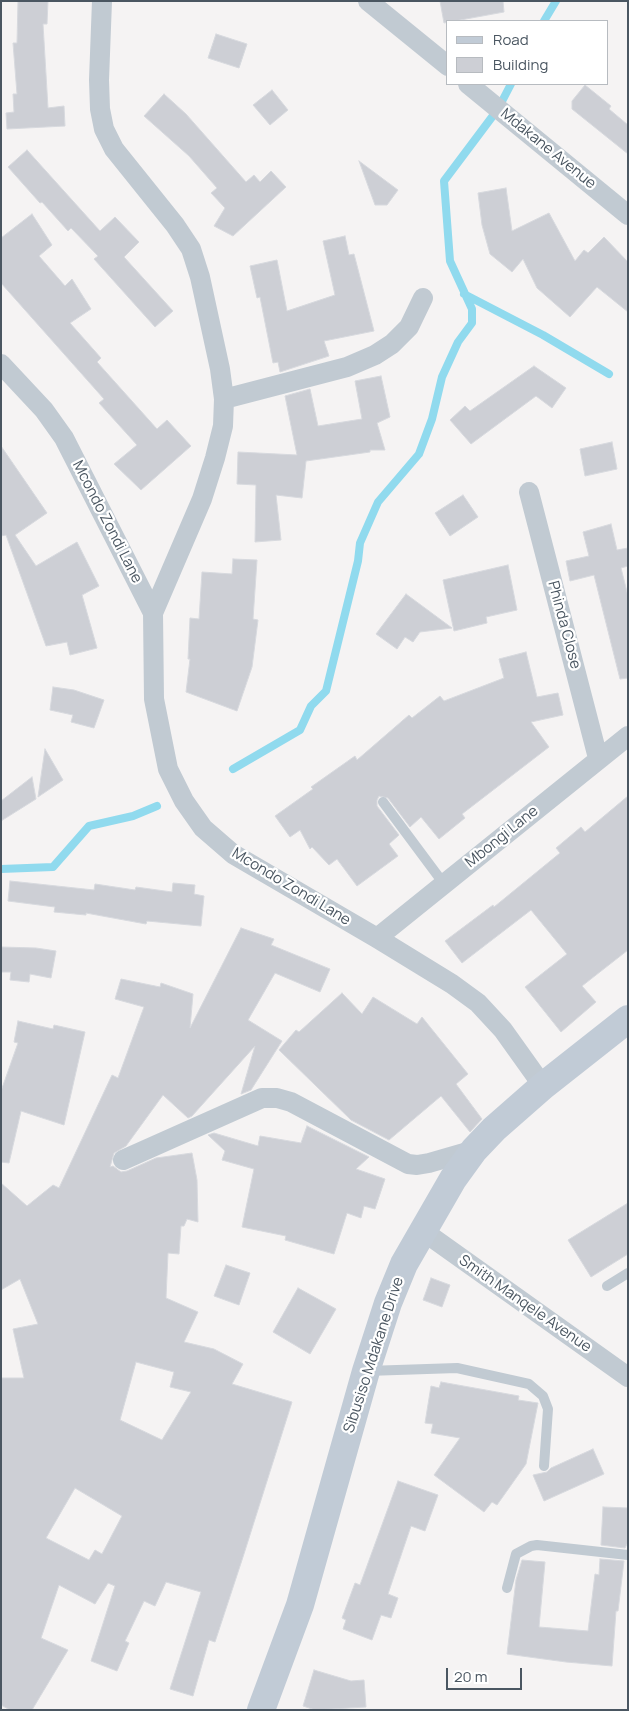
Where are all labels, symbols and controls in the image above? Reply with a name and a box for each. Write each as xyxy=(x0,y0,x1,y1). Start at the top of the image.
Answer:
legend xyxy=(446,20,609,85)
text: Road xyxy=(493,29,529,50)
text: Building xyxy=(493,54,548,75)
street label: Mdakane Avenue xyxy=(497,105,599,193)
street label: Mcondo Zondi Lane xyxy=(68,458,146,586)
street label: Phinda Close xyxy=(544,579,584,671)
street label: Mbongi Lane xyxy=(462,802,542,872)
street label: Mcondo Zondi Lane xyxy=(228,844,354,930)
street label: Smith Manqele Avenue xyxy=(455,1251,595,1357)
street label: Sibusiso Mdakane Drive xyxy=(340,1275,408,1435)
scale bar xyxy=(449,1658,525,1690)
text: 20 m xyxy=(454,1666,487,1687)

